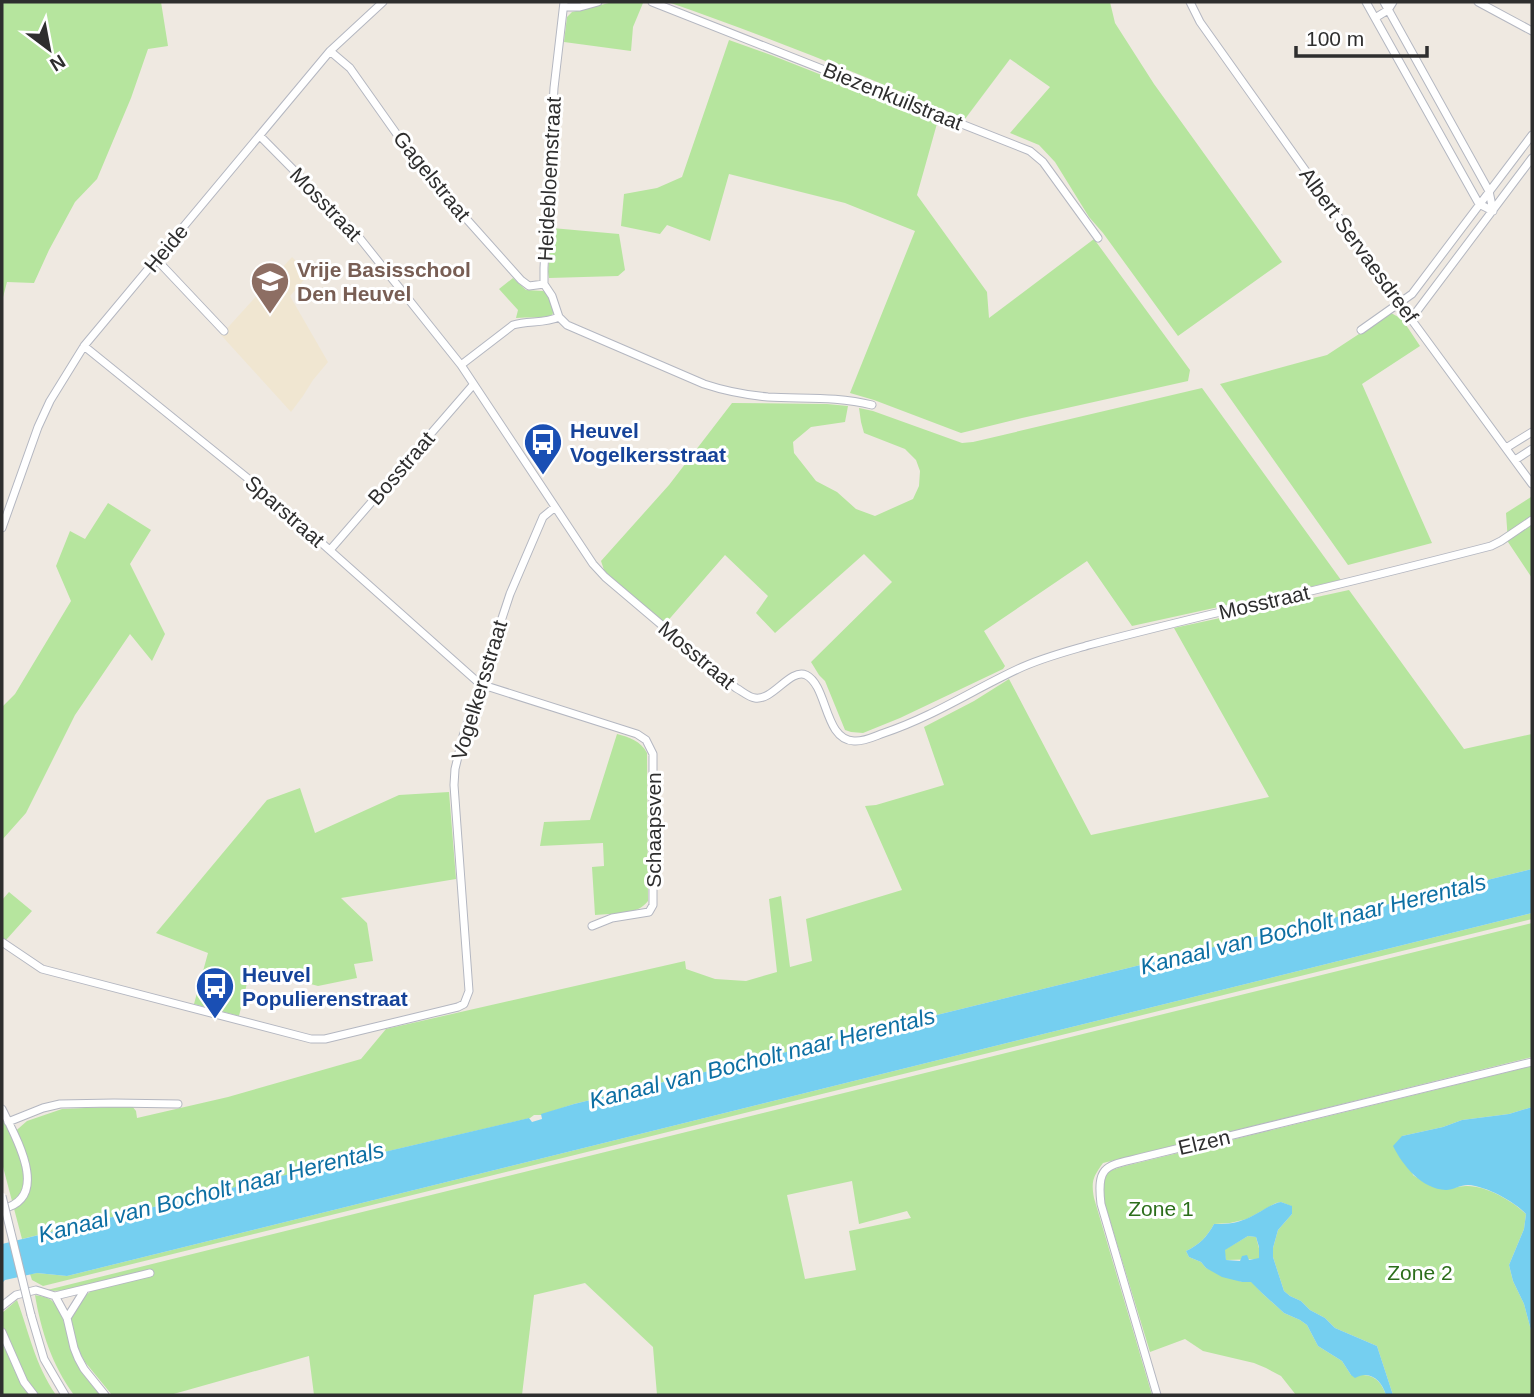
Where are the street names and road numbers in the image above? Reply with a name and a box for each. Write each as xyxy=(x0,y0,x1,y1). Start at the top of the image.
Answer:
street label: Biezenkuilstraat xyxy=(820,58,966,134)
street label: Heidebloemstraat xyxy=(533,96,565,262)
street label: Gagelstraat xyxy=(389,127,475,226)
street label: Mosstraat xyxy=(286,163,366,245)
street label: Albert Servaesdreef xyxy=(1295,163,1423,327)
street label: Heide xyxy=(140,220,192,276)
street label: Bosstraat xyxy=(363,427,439,509)
street label: Sparstraat xyxy=(241,471,329,552)
street label: Mosstraat xyxy=(1216,580,1312,624)
street label: Vogelkersstraat xyxy=(447,617,511,763)
street label: Mosstraat xyxy=(654,617,740,694)
street label: Schaapsven xyxy=(642,772,665,888)
street label: Elzen xyxy=(1176,1125,1232,1159)

